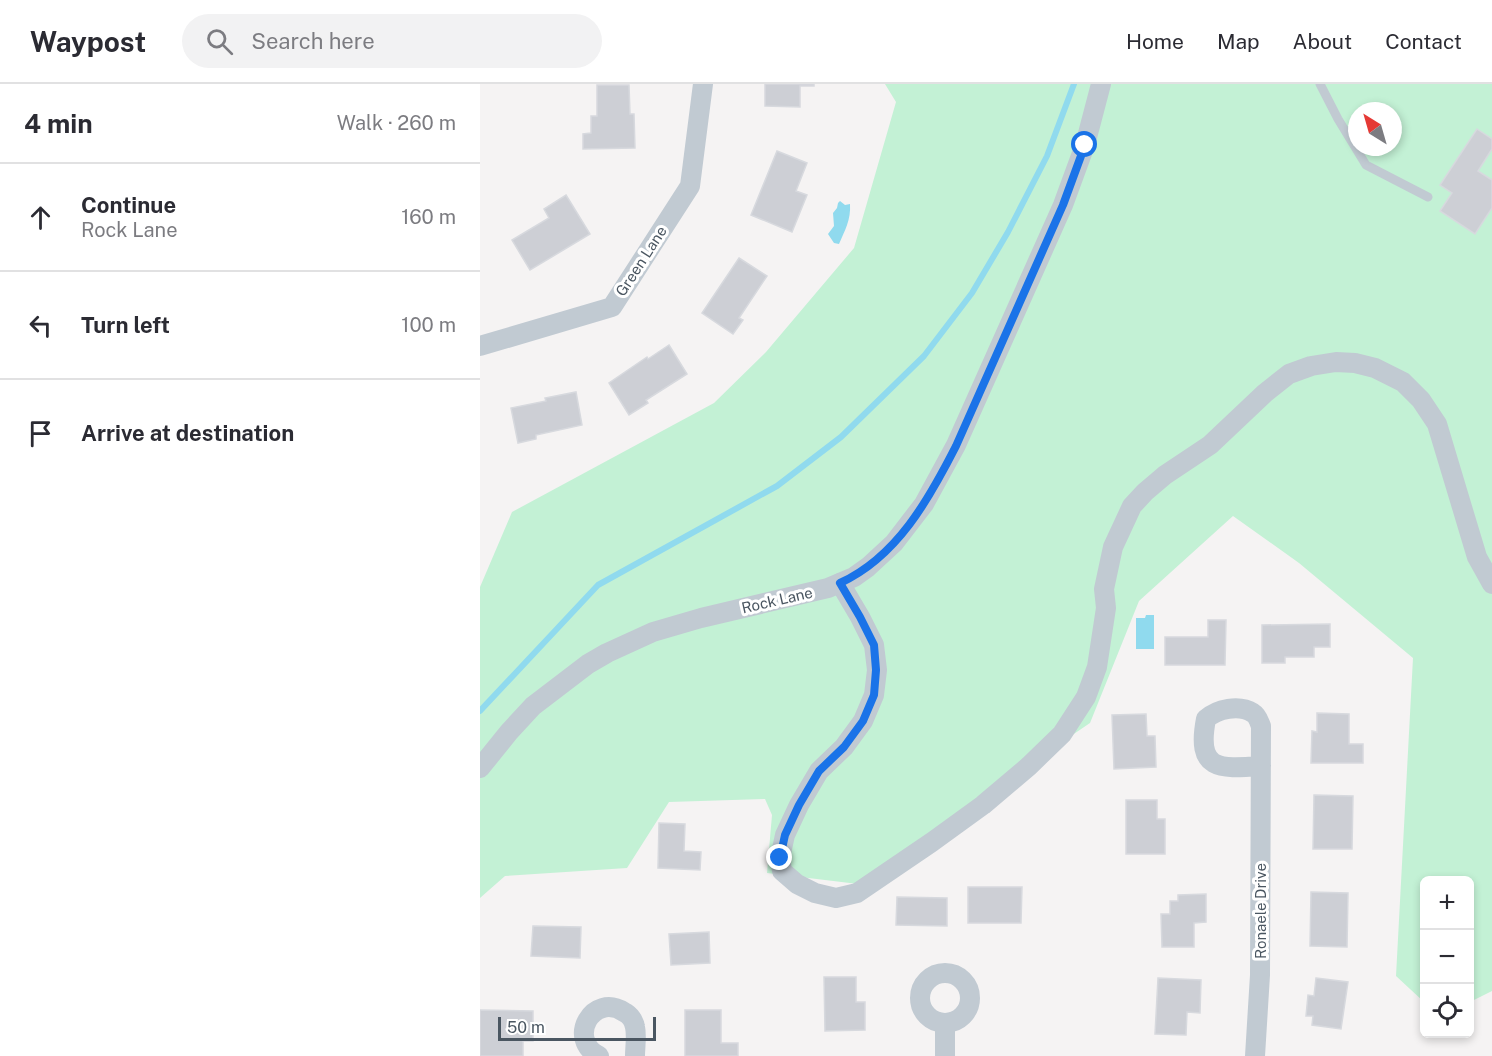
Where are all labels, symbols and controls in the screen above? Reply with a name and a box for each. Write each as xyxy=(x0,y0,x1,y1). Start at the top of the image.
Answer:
search box xyxy=(182,14,602,68)
text: Waypost xyxy=(30,25,146,58)
icon: search xyxy=(203,25,236,58)
text: Search here xyxy=(251,28,375,54)
text: Home xyxy=(1126,29,1184,54)
text: Map xyxy=(1217,29,1260,54)
text: About xyxy=(1293,29,1352,54)
text: Contact xyxy=(1385,29,1462,54)
north arrow xyxy=(1348,102,1402,156)
text: 4 min xyxy=(24,108,93,139)
text: Walk · 260 m xyxy=(337,111,456,135)
route start xyxy=(1071,131,1097,157)
text: Continue xyxy=(81,192,176,218)
icon: ahead xyxy=(24,201,57,234)
text: 160 m xyxy=(401,205,456,229)
text: Rock Lane xyxy=(81,218,178,242)
street label: Green Lane xyxy=(612,223,670,299)
icon: left xyxy=(24,309,57,342)
text: Turn left xyxy=(81,312,170,338)
text: 100 m xyxy=(401,313,456,337)
icon: arrive xyxy=(24,417,57,450)
text: Arrive at destination xyxy=(81,420,294,446)
street label: Rock Lane xyxy=(740,584,814,616)
route end xyxy=(766,844,792,870)
street label: Ronaele Drive xyxy=(1252,863,1269,959)
map controls xyxy=(1420,876,1474,1038)
button: + xyxy=(1420,876,1474,930)
button: − xyxy=(1420,930,1474,984)
button: locate xyxy=(1420,984,1474,1038)
scale bar xyxy=(498,1014,656,1042)
text: 50 m xyxy=(507,1018,545,1037)

